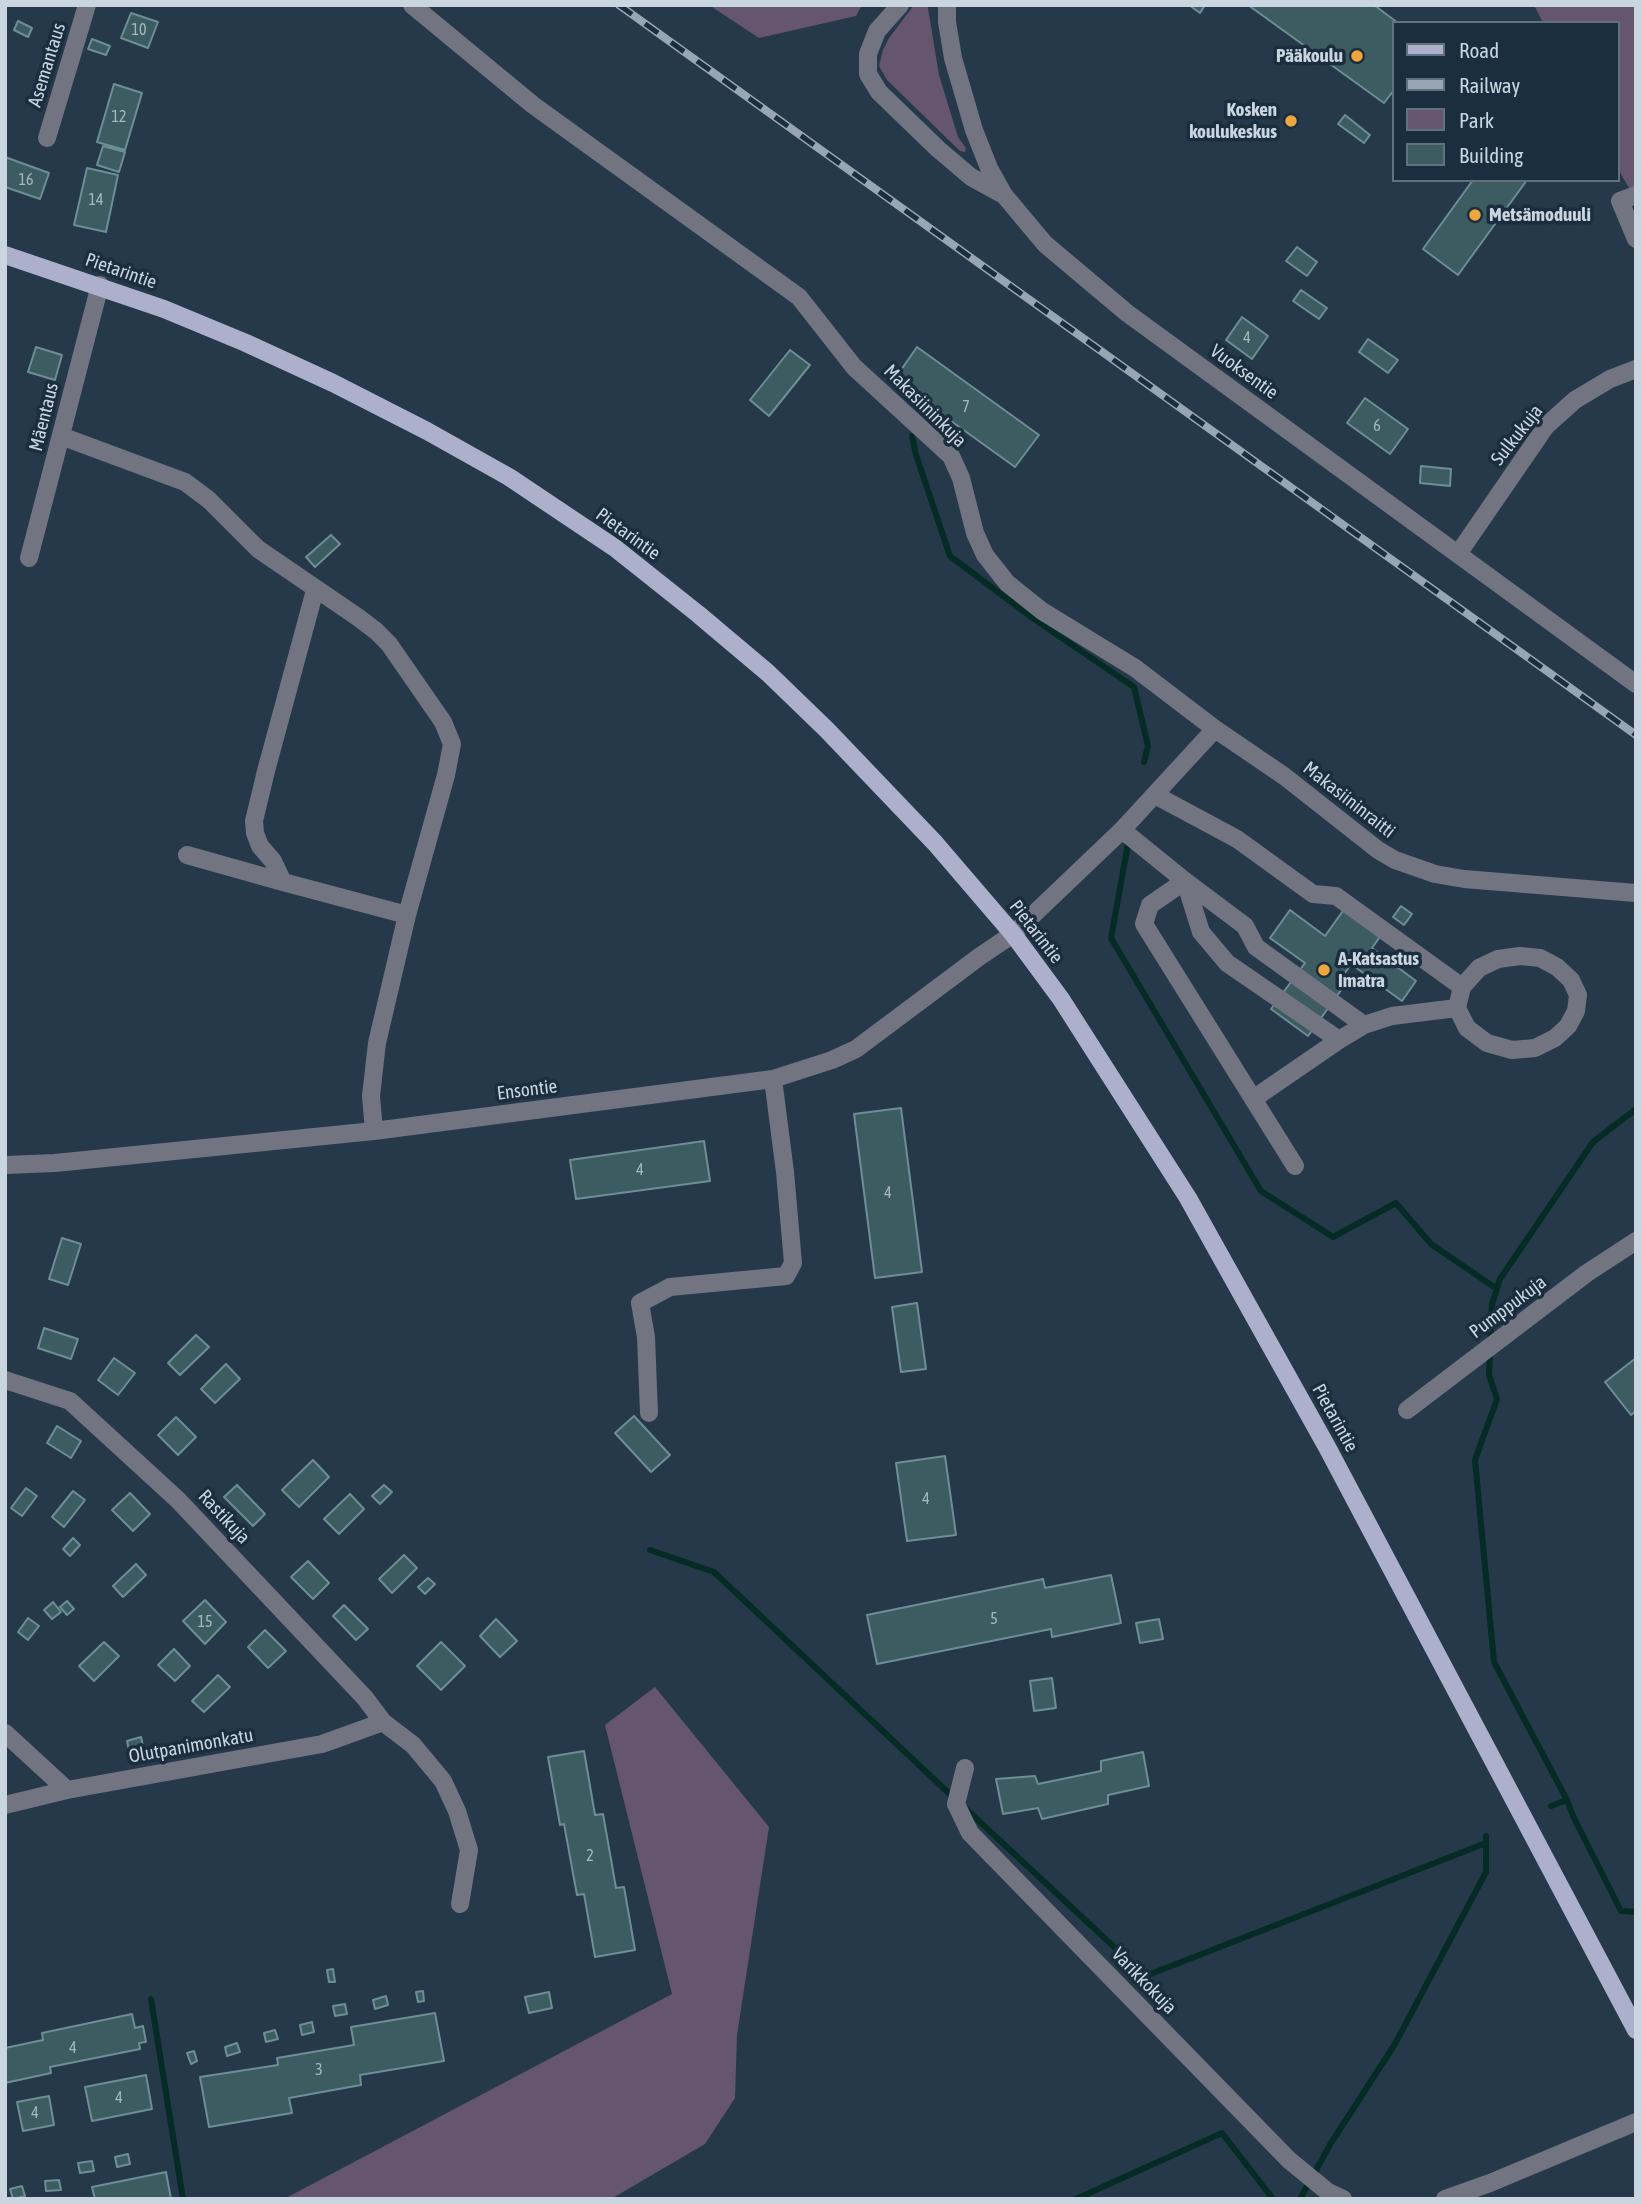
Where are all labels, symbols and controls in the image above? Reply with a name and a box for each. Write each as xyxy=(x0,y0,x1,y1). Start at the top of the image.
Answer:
street label: Asemantaus xyxy=(23,20,71,110)
house number: 10 xyxy=(131,20,147,40)
legend xyxy=(1392,21,1620,182)
text: Road xyxy=(1459,38,1499,62)
place label: Pääkoulu xyxy=(1276,45,1343,67)
marker: Pääkoulu xyxy=(1349,48,1365,64)
text: Railway xyxy=(1459,73,1520,97)
place label: Kosken koulukeskus xyxy=(1189,99,1277,143)
house number: 12 xyxy=(111,107,127,127)
text: Park xyxy=(1459,108,1494,132)
marker: Kosken koulukeskus xyxy=(1283,113,1299,129)
text: Building xyxy=(1459,143,1523,167)
house number: 16 xyxy=(18,170,34,190)
house number: 14 xyxy=(88,190,104,210)
place label: Metsämoduuli xyxy=(1489,204,1591,226)
marker: Metsämoduuli xyxy=(1467,207,1483,223)
street label: Pietarintie xyxy=(82,248,160,294)
house number: 4 xyxy=(1243,328,1251,348)
street label: Vuoksentie xyxy=(1206,340,1282,404)
street label: Makasiininkuja xyxy=(879,360,971,452)
street label: Mäentaus xyxy=(25,380,63,454)
house number: 7 xyxy=(962,397,970,417)
street label: Sulkukuja xyxy=(1486,400,1548,470)
house number: 6 xyxy=(1373,416,1381,436)
street label: Pietarintie xyxy=(591,503,665,565)
street label: Makasiininraitti xyxy=(1298,757,1400,843)
street label: Pietarintie xyxy=(1004,896,1068,968)
place label: A-Katsastus Imatra xyxy=(1338,948,1419,992)
marker: A-Katsastus Imatra xyxy=(1316,962,1332,978)
street label: Ensontie xyxy=(496,1075,558,1105)
house number: 4 xyxy=(636,1160,644,1180)
house number: 4 xyxy=(884,1183,892,1203)
street label: Pumppukuja xyxy=(1465,1271,1551,1343)
street label: Pietarintie xyxy=(1307,1380,1363,1456)
street label: Rastikuja xyxy=(193,1485,255,1549)
house number: 4 xyxy=(922,1489,930,1509)
house number: 5 xyxy=(990,1609,998,1629)
house number: 15 xyxy=(197,1612,213,1632)
street label: Olutpanimonkatu xyxy=(127,1724,255,1768)
house number: 2 xyxy=(586,1846,594,1866)
street label: Varikkokuja xyxy=(1107,1943,1181,2019)
house number: 4 xyxy=(69,2038,77,2058)
house number: 3 xyxy=(315,2060,323,2080)
house number: 4 xyxy=(115,2088,123,2108)
house number: 4 xyxy=(31,2103,39,2123)

